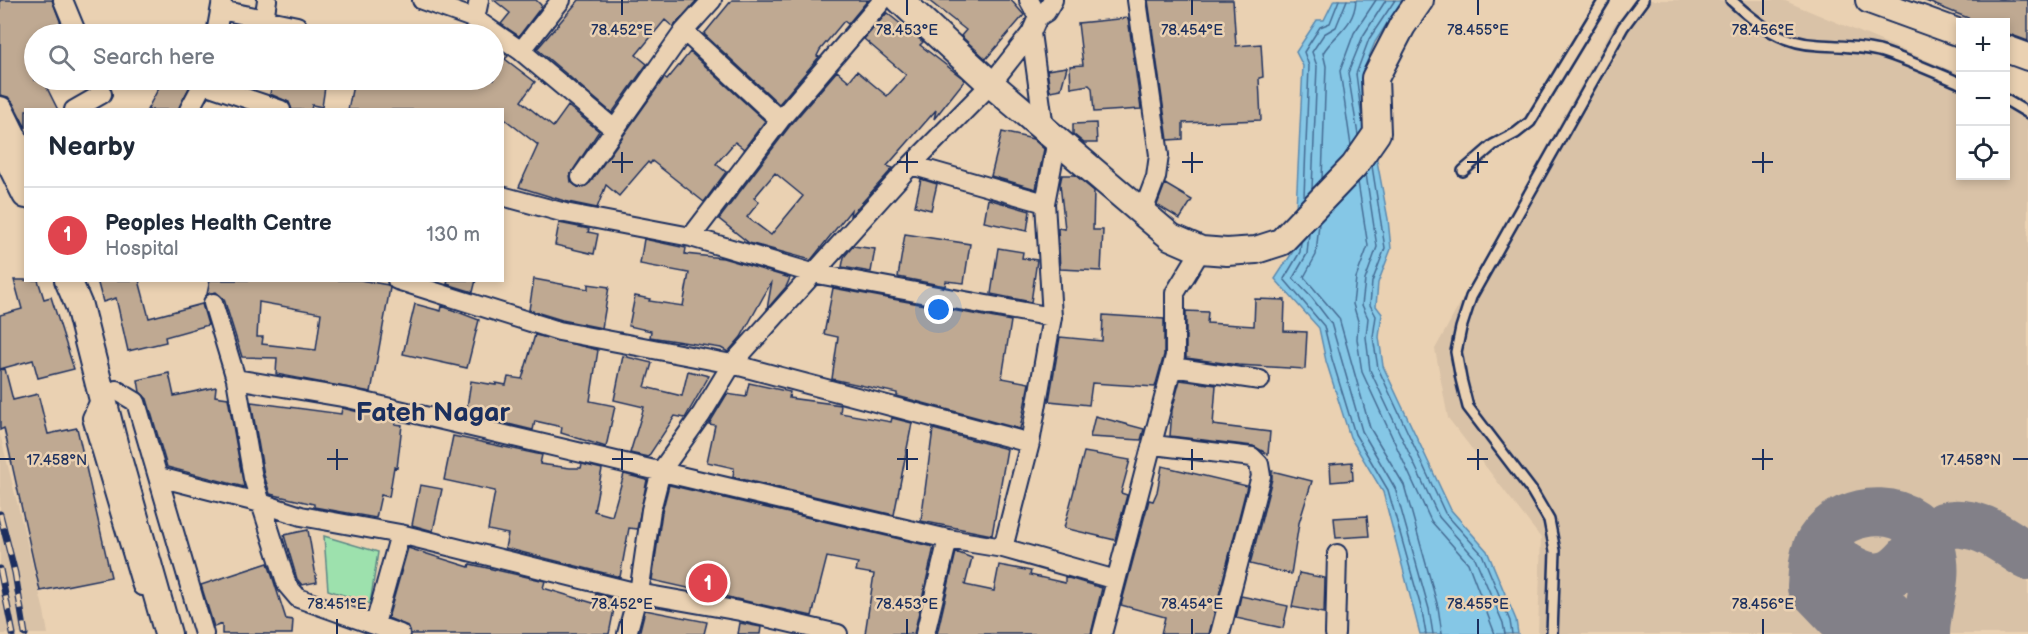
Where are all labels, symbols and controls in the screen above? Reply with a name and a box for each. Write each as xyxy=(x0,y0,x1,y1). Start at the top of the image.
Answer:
map controls xyxy=(1956,18,2010,180)
button: + xyxy=(1956,18,2010,72)
text: 78.452°E xyxy=(591,21,653,40)
text: 78.453°E xyxy=(876,21,938,40)
text: 78.454°E xyxy=(1161,21,1223,40)
text: 78.455°E xyxy=(1447,21,1509,40)
text: 78.456°E xyxy=(1732,21,1794,40)
search box xyxy=(24,24,504,90)
icon: search xyxy=(45,41,78,74)
text: Search here xyxy=(93,44,215,71)
button: − xyxy=(1956,72,2010,126)
button: locate xyxy=(1956,126,2010,180)
text: Nearby xyxy=(48,132,135,163)
text: Peoples Health Centre xyxy=(105,210,332,237)
text: 1 xyxy=(63,223,72,247)
text: 130 m xyxy=(426,223,480,247)
text: Hospital xyxy=(105,237,178,261)
your location xyxy=(924,295,953,324)
district label: Fateh Nagar xyxy=(356,397,511,429)
text: 17.458°N xyxy=(27,451,87,470)
text: 17.458°N xyxy=(1941,451,2001,470)
pin: 1 xyxy=(688,560,728,606)
text: 78.451°E xyxy=(307,595,367,614)
text: 78.452°E xyxy=(591,595,653,614)
text: 78.453°E xyxy=(876,595,938,614)
text: 78.454°E xyxy=(1161,595,1223,614)
text: 78.455°E xyxy=(1447,595,1509,614)
text: 78.456°E xyxy=(1732,595,1794,614)

